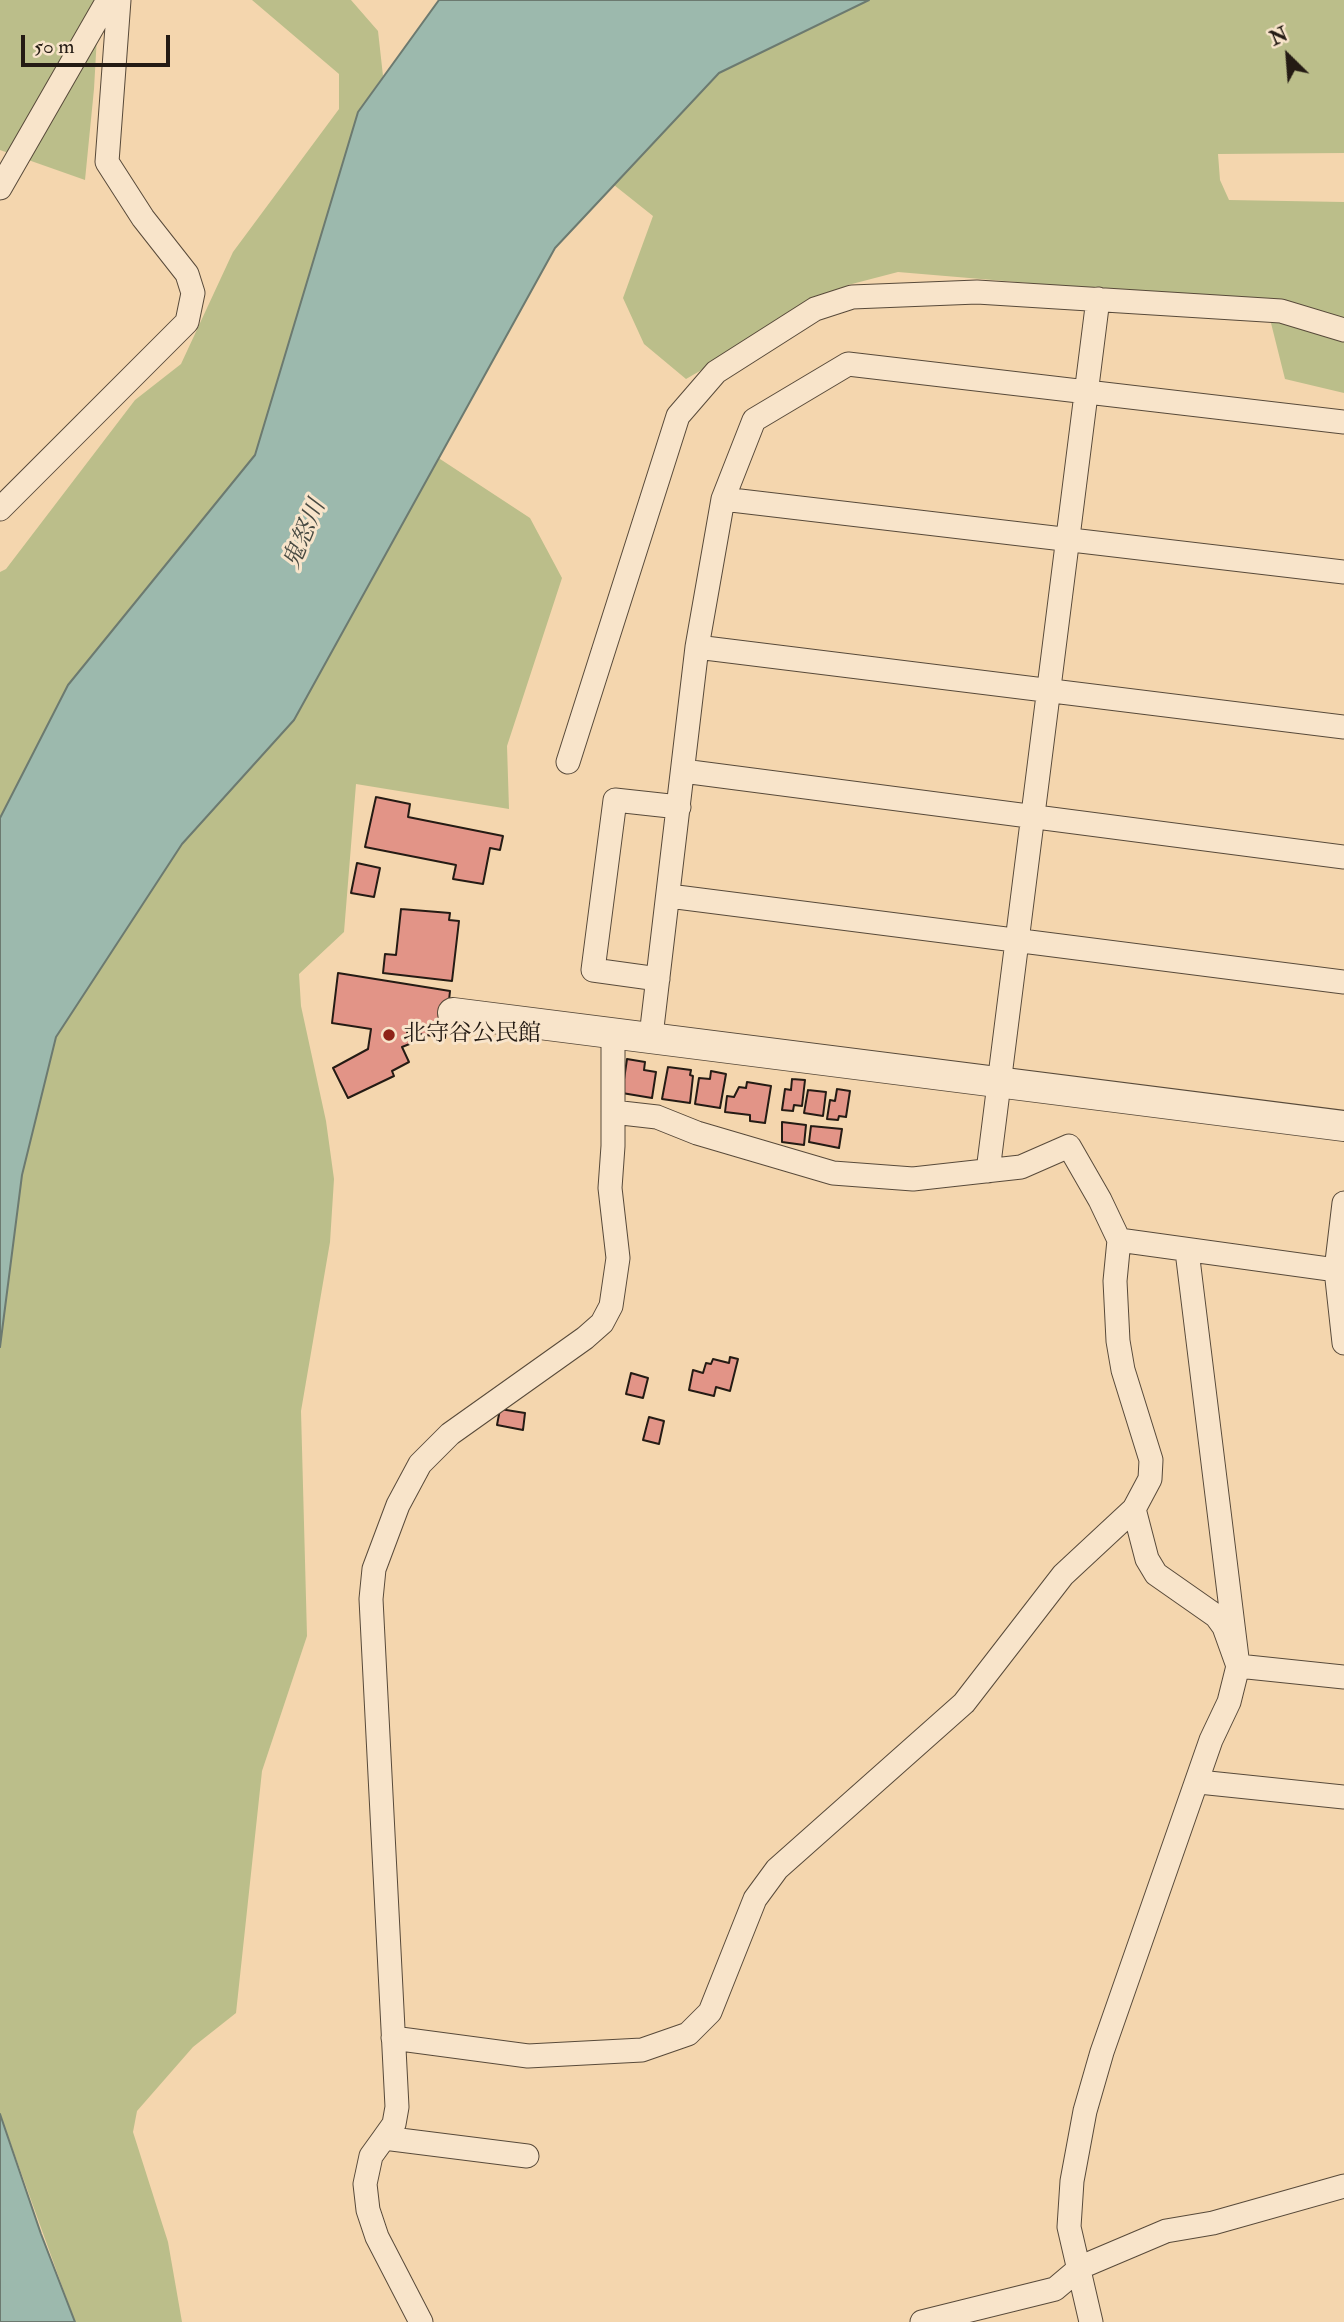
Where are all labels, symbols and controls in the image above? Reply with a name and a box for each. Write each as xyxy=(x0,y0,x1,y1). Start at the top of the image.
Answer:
scale bar xyxy=(24,21,173,65)
north arrow xyxy=(1253,21,1323,91)
text: N xyxy=(1266,22,1292,51)
text: 50 m xyxy=(34,33,75,60)
water label: 鬼怒川 xyxy=(279,496,333,574)
place label: 北守谷公民館 xyxy=(403,1021,541,1049)
marker: 北守谷公民館 xyxy=(381,1027,397,1043)

